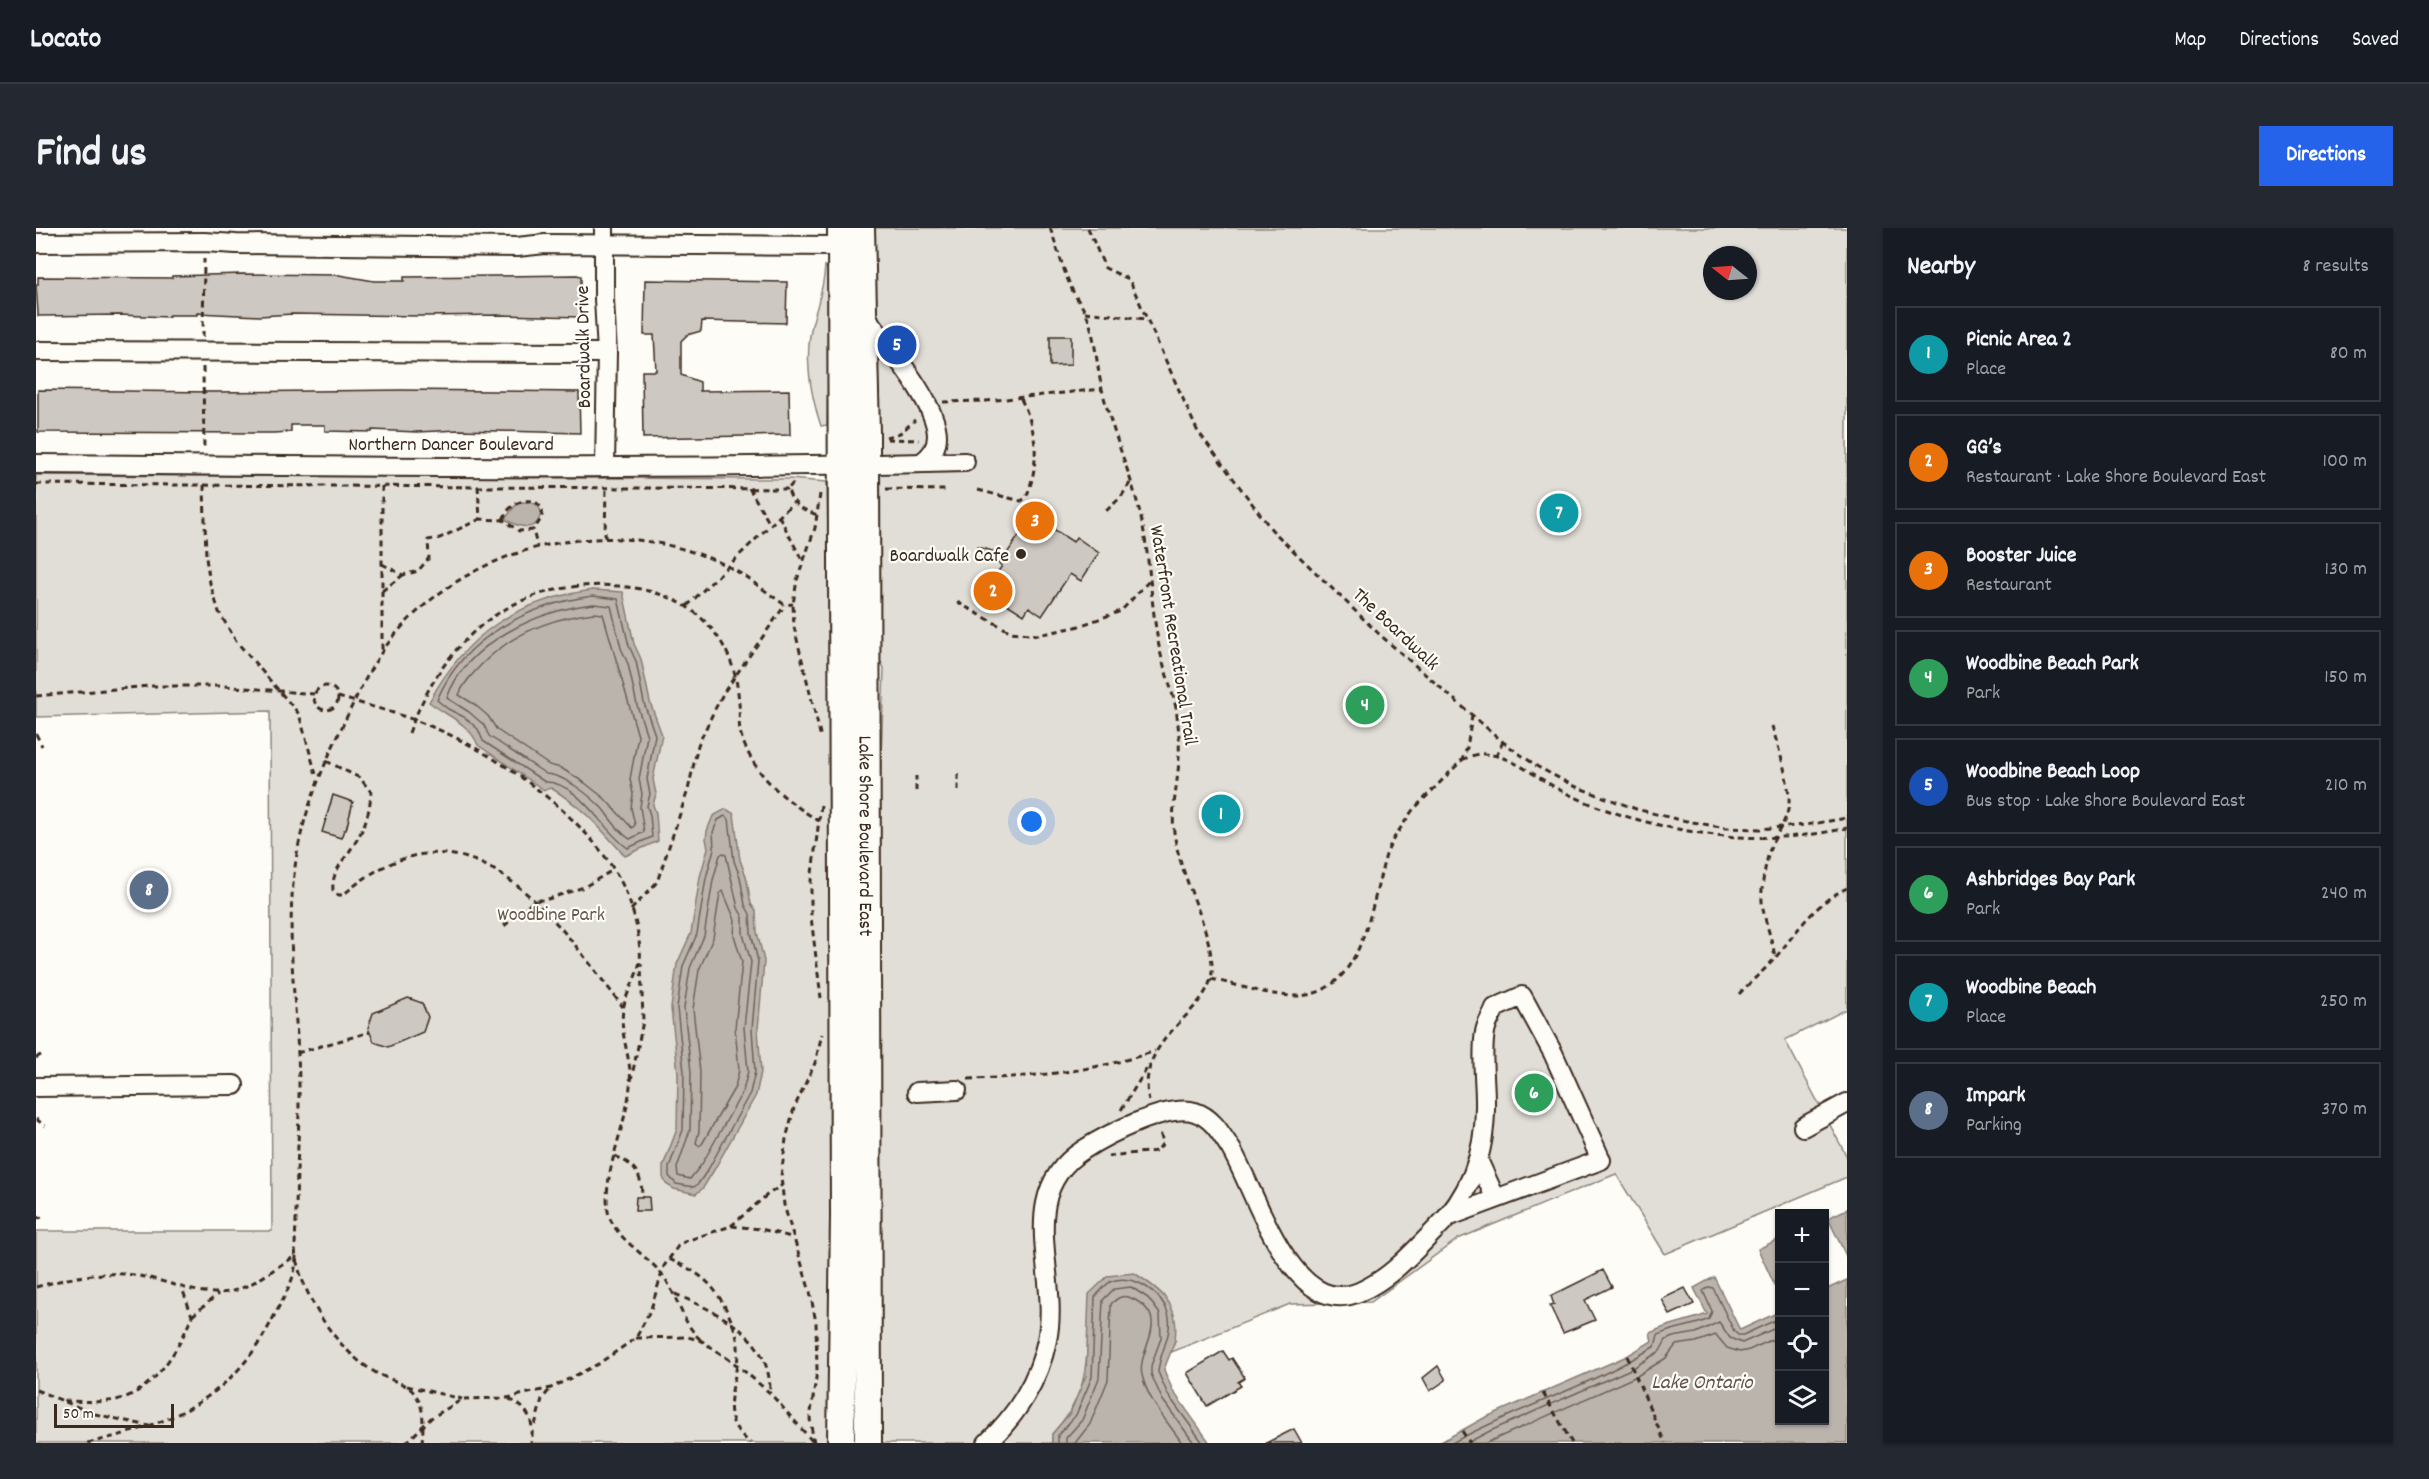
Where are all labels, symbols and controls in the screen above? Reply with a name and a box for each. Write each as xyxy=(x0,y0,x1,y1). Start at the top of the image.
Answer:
text: Locato xyxy=(30,21,101,61)
text: Map xyxy=(2175,26,2206,56)
text: Directions xyxy=(2239,26,2319,56)
text: Saved xyxy=(2352,26,2399,56)
text: Find us xyxy=(36,126,147,186)
button: Directions xyxy=(2259,126,2393,186)
north arrow xyxy=(1703,246,1757,300)
text: Nearby xyxy=(1907,249,1975,286)
text: 8 results xyxy=(2303,253,2369,281)
street label: Boardwalk Drive xyxy=(570,285,600,409)
pin: 5 xyxy=(878,322,916,368)
text: Picnic Area 2 xyxy=(1966,325,2072,356)
text: 1 xyxy=(1926,340,1931,368)
text: 80 m xyxy=(2330,340,2367,368)
text: Place xyxy=(1966,356,2006,384)
street label: Northern Dancer Boulevard xyxy=(348,432,554,460)
text: GG’s xyxy=(1966,433,2002,464)
text: 2 xyxy=(1924,448,1933,476)
text: 100 m xyxy=(2323,448,2367,476)
text: Restaurant · Lake Shore Boulevard East xyxy=(1966,464,2266,492)
pin: 7 xyxy=(1540,490,1579,536)
pin: 3 xyxy=(1016,498,1054,544)
street label: Waterfront Recreational Trail xyxy=(1141,523,1203,748)
text: Booster Juice xyxy=(1966,541,2076,572)
place label: Boardwalk Cafe xyxy=(890,543,1009,571)
marker: Boardwalk Cafe xyxy=(1014,547,1028,561)
text: 3 xyxy=(1924,556,1933,584)
text: 130 m xyxy=(2325,556,2367,584)
pin: 2 xyxy=(974,568,1012,614)
text: Restaurant xyxy=(1966,572,2052,600)
street label: The Boardwalk xyxy=(1345,582,1445,678)
text: Woodbine Beach Park xyxy=(1966,649,2139,680)
text: 4 xyxy=(1924,664,1933,692)
text: 150 m xyxy=(2324,664,2367,692)
text: Park xyxy=(1966,680,2000,708)
pin: 4 xyxy=(1346,682,1384,728)
street label: Lake Shore Boulevard East xyxy=(850,735,878,936)
text: Woodbine Beach Loop xyxy=(1966,757,2140,788)
text: 5 xyxy=(1924,772,1933,800)
text: 210 m xyxy=(2325,772,2367,800)
text: Bus stop · Lake Shore Boulevard East xyxy=(1966,788,2246,816)
pin: 1 xyxy=(1202,792,1240,836)
your location xyxy=(1017,807,1046,836)
text: Ashbridges Bay Park xyxy=(1966,865,2135,896)
pin: 8 xyxy=(130,868,168,912)
text: 6 xyxy=(1924,880,1933,908)
text: 240 m xyxy=(2321,880,2367,908)
text: Park xyxy=(1966,896,2000,924)
park label: Woodbine Park xyxy=(497,902,605,930)
text: Woodbine Beach xyxy=(1966,973,2096,1004)
text: 7 xyxy=(1925,988,1932,1016)
text: 250 m xyxy=(2320,988,2367,1016)
text: Place xyxy=(1966,1004,2006,1032)
pin: 6 xyxy=(1514,1070,1554,1116)
text: Impark xyxy=(1966,1081,2026,1112)
text: 8 xyxy=(1924,1096,1933,1124)
text: 370 m xyxy=(2321,1096,2367,1124)
text: Parking xyxy=(1966,1112,2022,1140)
map controls xyxy=(1775,1209,1829,1425)
button: + xyxy=(1775,1209,1829,1263)
button: − xyxy=(1775,1263,1829,1317)
button: locate xyxy=(1775,1317,1829,1371)
water label: Lake Ontario xyxy=(1651,1369,1754,1399)
button: layers xyxy=(1775,1371,1829,1425)
scale bar xyxy=(54,1401,174,1428)
text: 50 m xyxy=(63,1403,94,1426)

